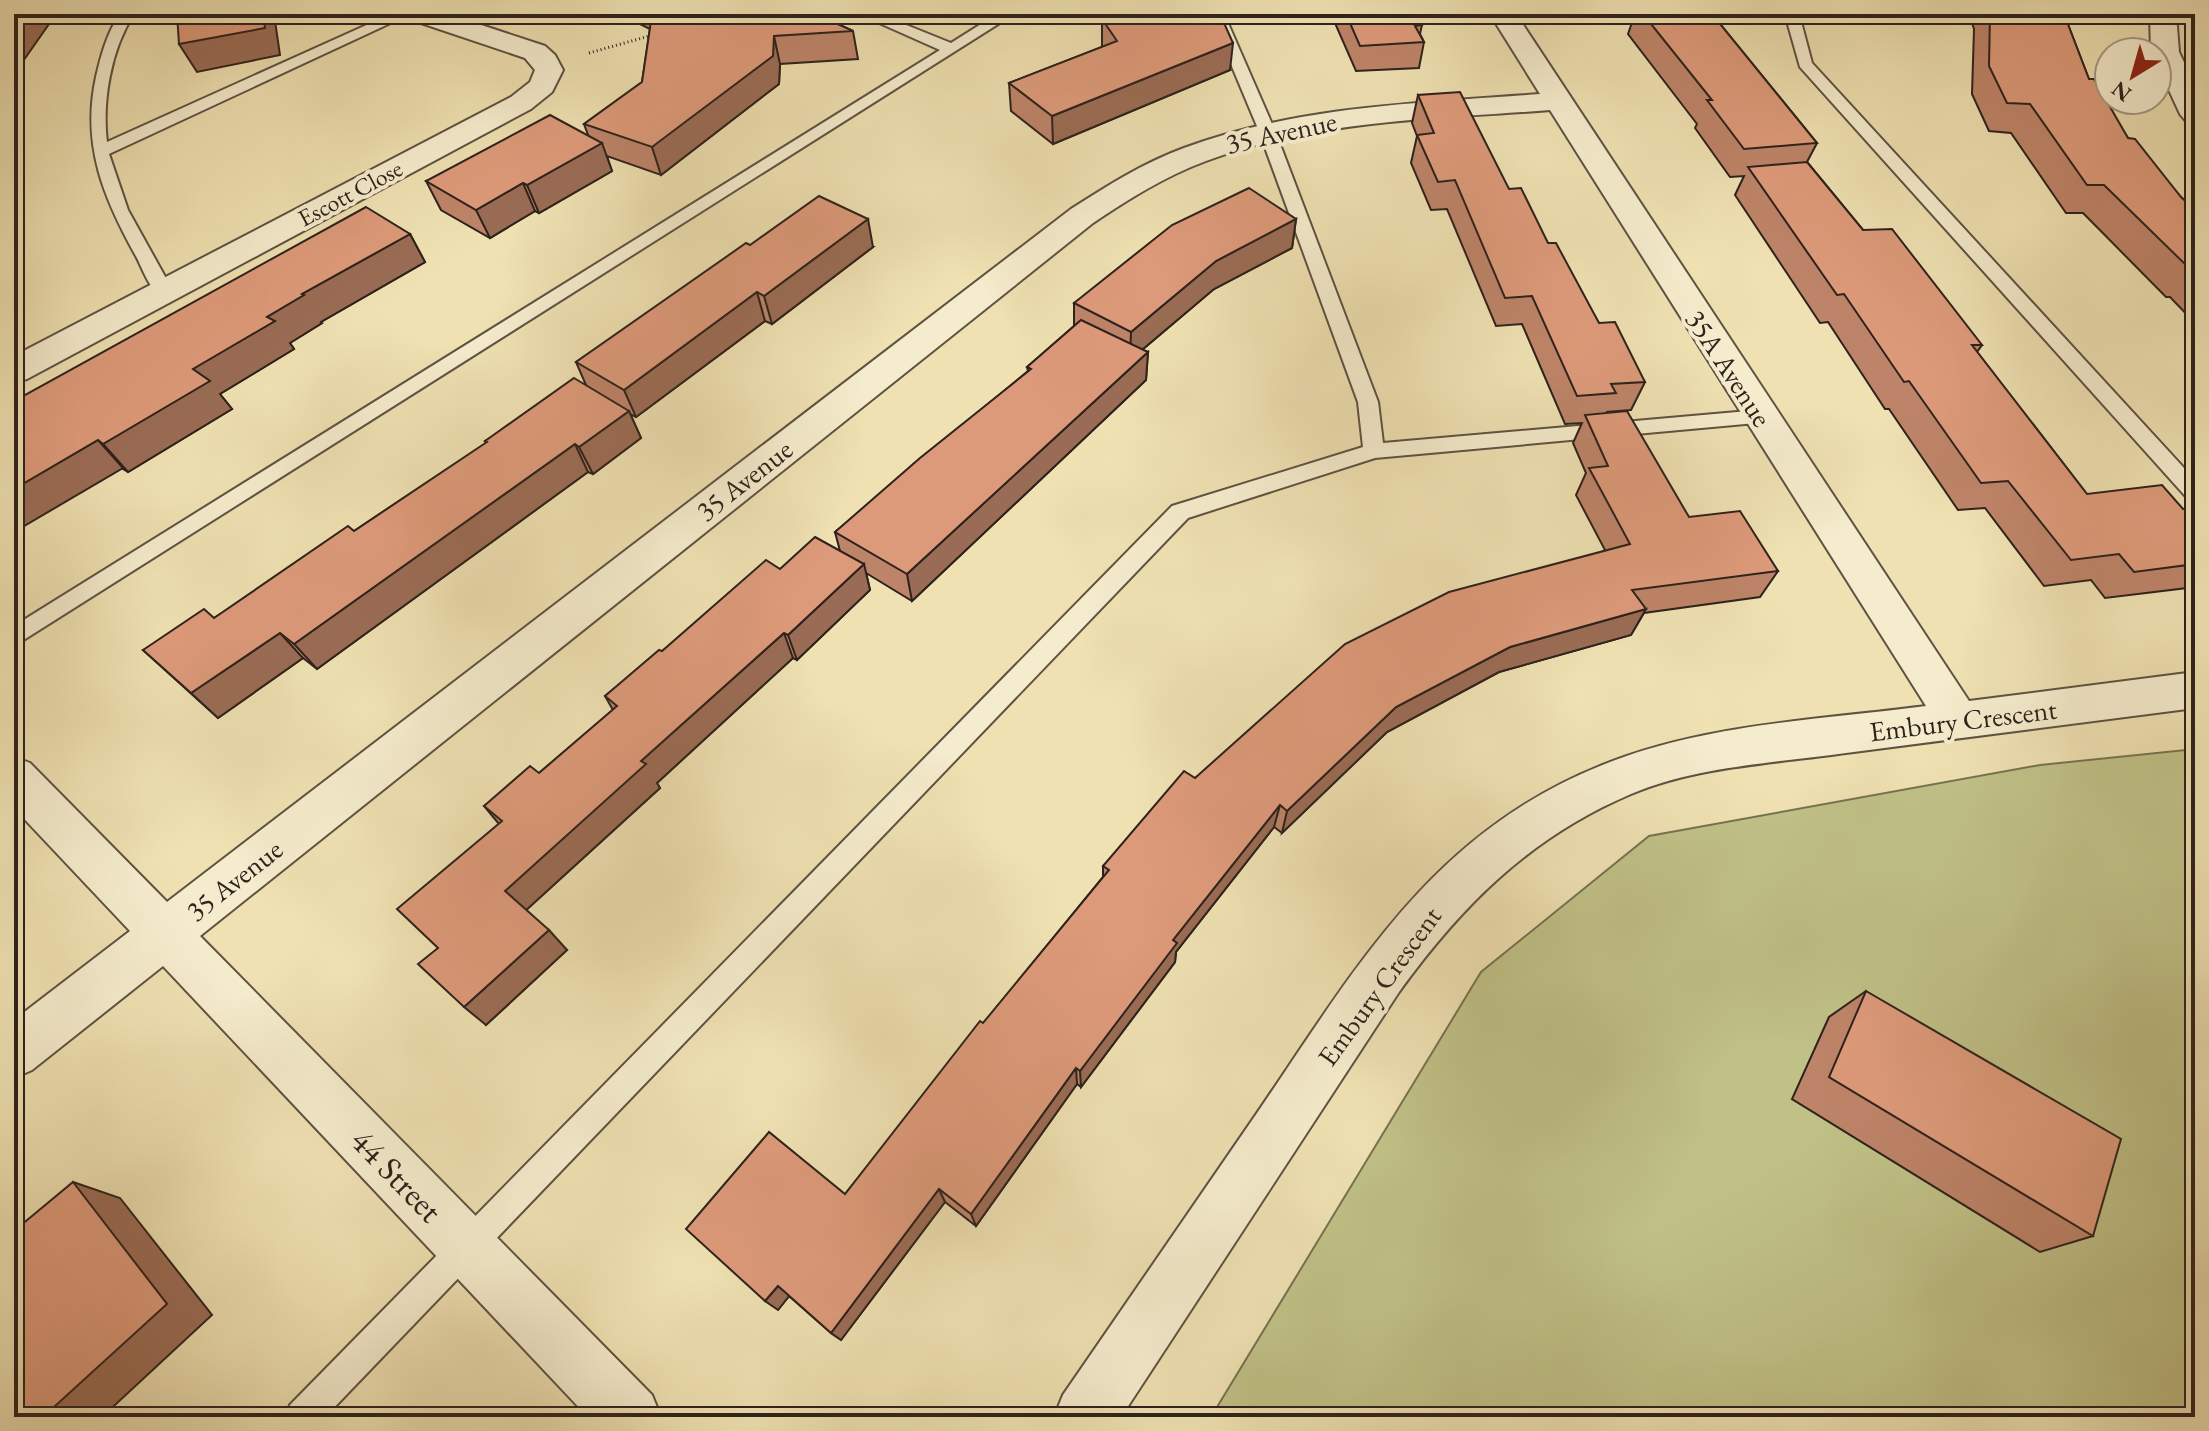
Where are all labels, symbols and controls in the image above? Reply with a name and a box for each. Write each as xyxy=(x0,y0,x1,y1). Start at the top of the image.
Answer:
north arrow xyxy=(2093,36,2173,116)
text: N xyxy=(2105,75,2137,109)
street label: 35 Avenue xyxy=(1222,103,1340,161)
street label: Escott Close xyxy=(292,153,408,233)
street label: 35A Avenue xyxy=(1678,303,1780,433)
street label: 35 Avenue xyxy=(688,431,800,529)
street label: Embury Crescent xyxy=(1867,691,2059,749)
street label: 35 Avenue xyxy=(178,831,290,929)
street label: Embury Crescent xyxy=(1309,899,1449,1073)
street label: 44 Street xyxy=(342,1119,453,1232)

